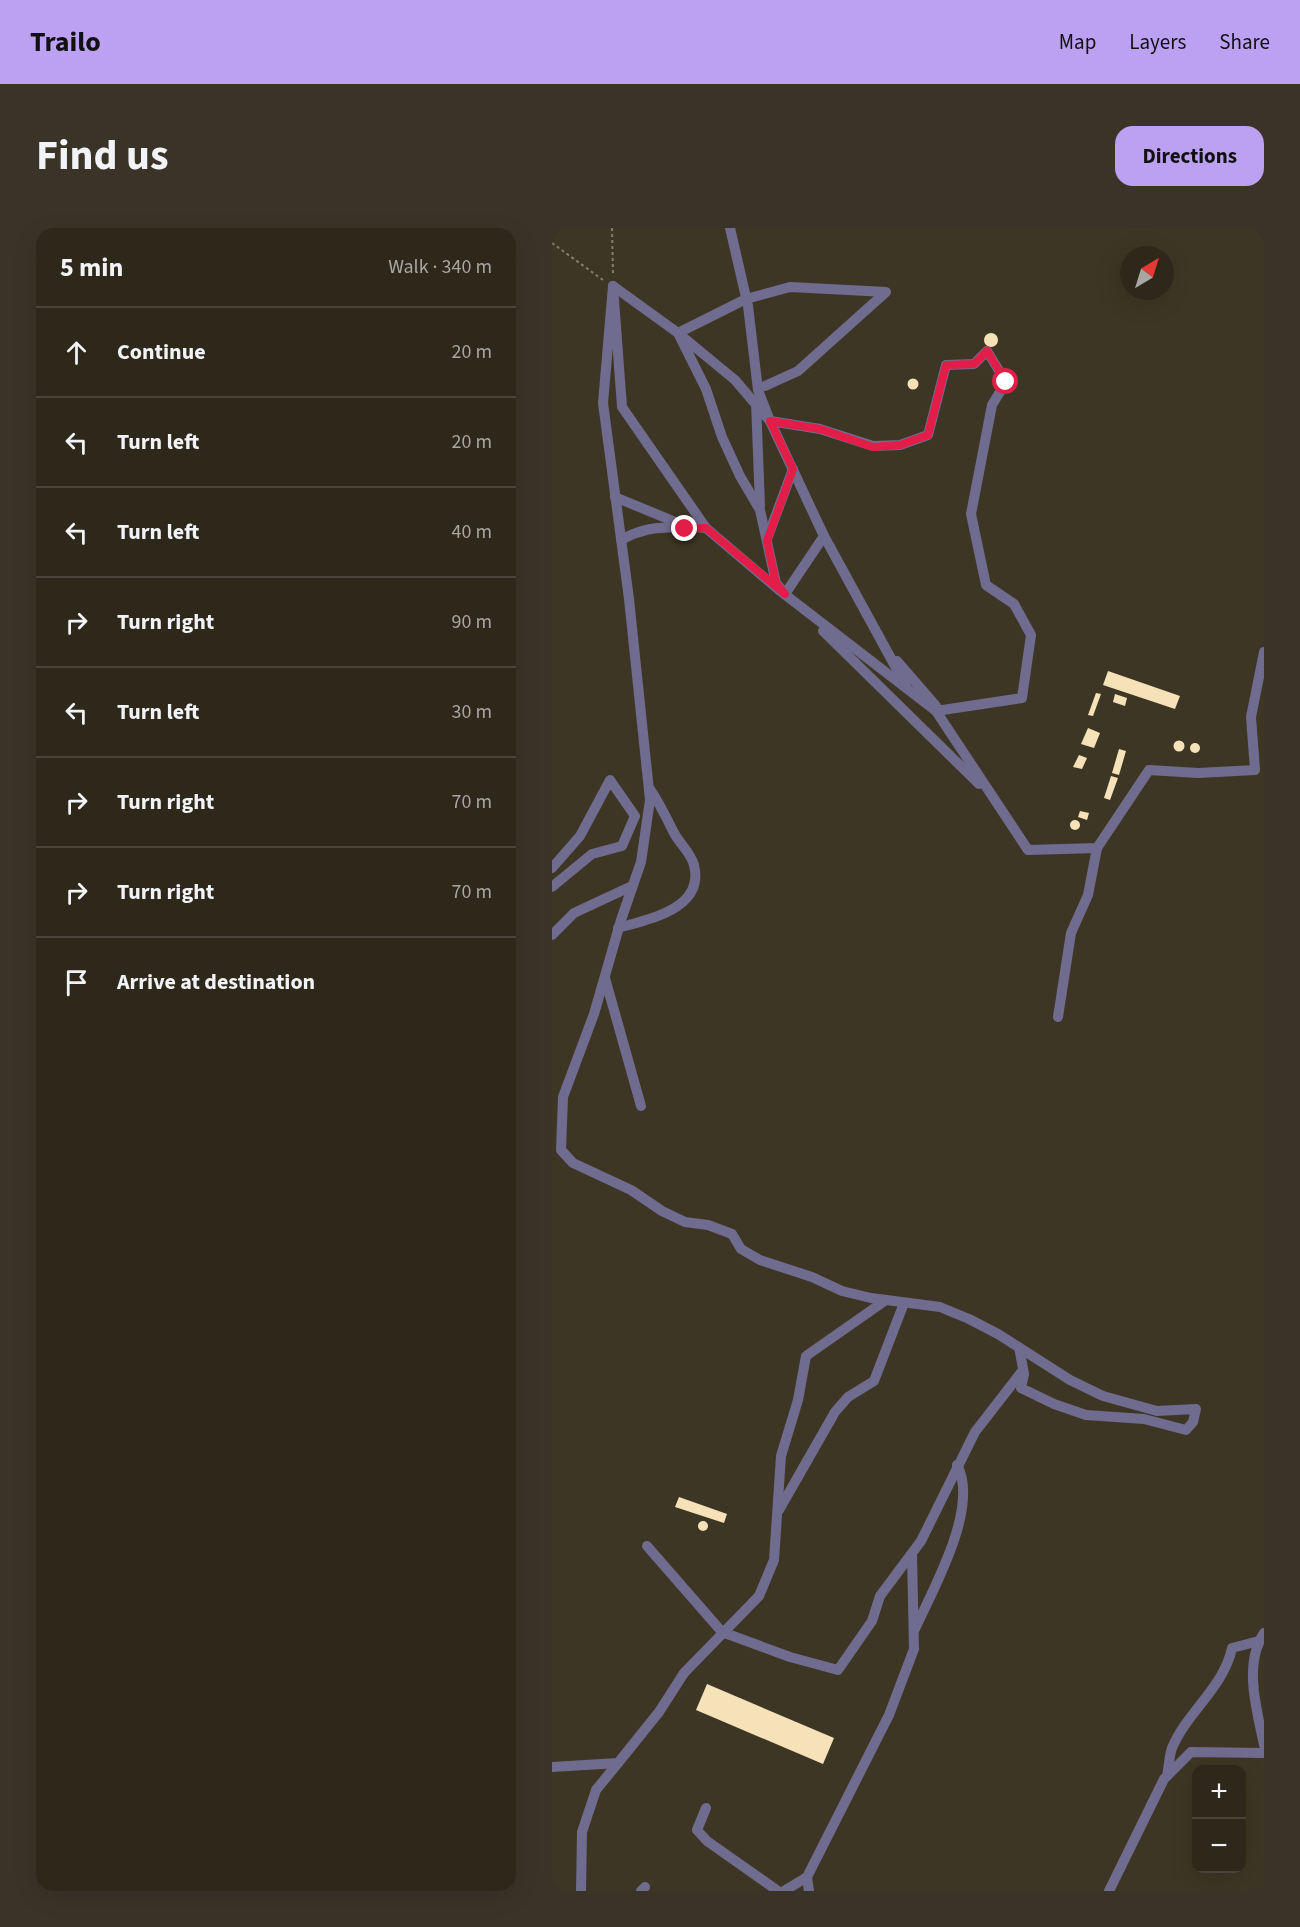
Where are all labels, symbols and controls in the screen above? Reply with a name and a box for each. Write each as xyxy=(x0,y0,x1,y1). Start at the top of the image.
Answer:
text: Trailo xyxy=(30,22,101,62)
text: Map xyxy=(1059,27,1096,57)
text: Layers xyxy=(1129,27,1186,57)
text: Share xyxy=(1219,27,1270,57)
text: Find us xyxy=(36,126,169,186)
button: Directions xyxy=(1115,126,1264,186)
north arrow xyxy=(1120,246,1174,300)
text: 5 min xyxy=(60,249,123,286)
text: Walk · 340 m xyxy=(388,253,492,281)
icon: ahead xyxy=(60,336,93,369)
text: Continue xyxy=(117,336,206,368)
text: 20 m xyxy=(452,338,492,366)
route start xyxy=(992,368,1018,394)
icon: left xyxy=(60,426,93,459)
text: Turn left xyxy=(117,426,199,458)
text: 20 m xyxy=(452,428,492,456)
route end xyxy=(671,515,697,541)
icon: left xyxy=(60,516,93,549)
text: Turn left xyxy=(117,516,199,548)
text: 40 m xyxy=(452,518,492,546)
icon: right xyxy=(60,606,93,639)
text: Turn right xyxy=(117,606,214,638)
text: 90 m xyxy=(452,608,492,636)
icon: left xyxy=(60,696,93,729)
text: Turn left xyxy=(117,696,199,728)
text: 30 m xyxy=(452,698,492,726)
icon: right xyxy=(60,786,93,819)
text: Turn right xyxy=(117,786,214,818)
text: 70 m xyxy=(452,788,492,816)
icon: right xyxy=(60,876,93,909)
text: Turn right xyxy=(117,876,214,908)
text: 70 m xyxy=(452,878,492,906)
icon: arrive xyxy=(60,966,93,999)
text: Arrive at destination xyxy=(117,966,315,998)
map controls xyxy=(1192,1765,1246,1873)
button: + xyxy=(1192,1765,1246,1819)
button: − xyxy=(1192,1819,1246,1873)

